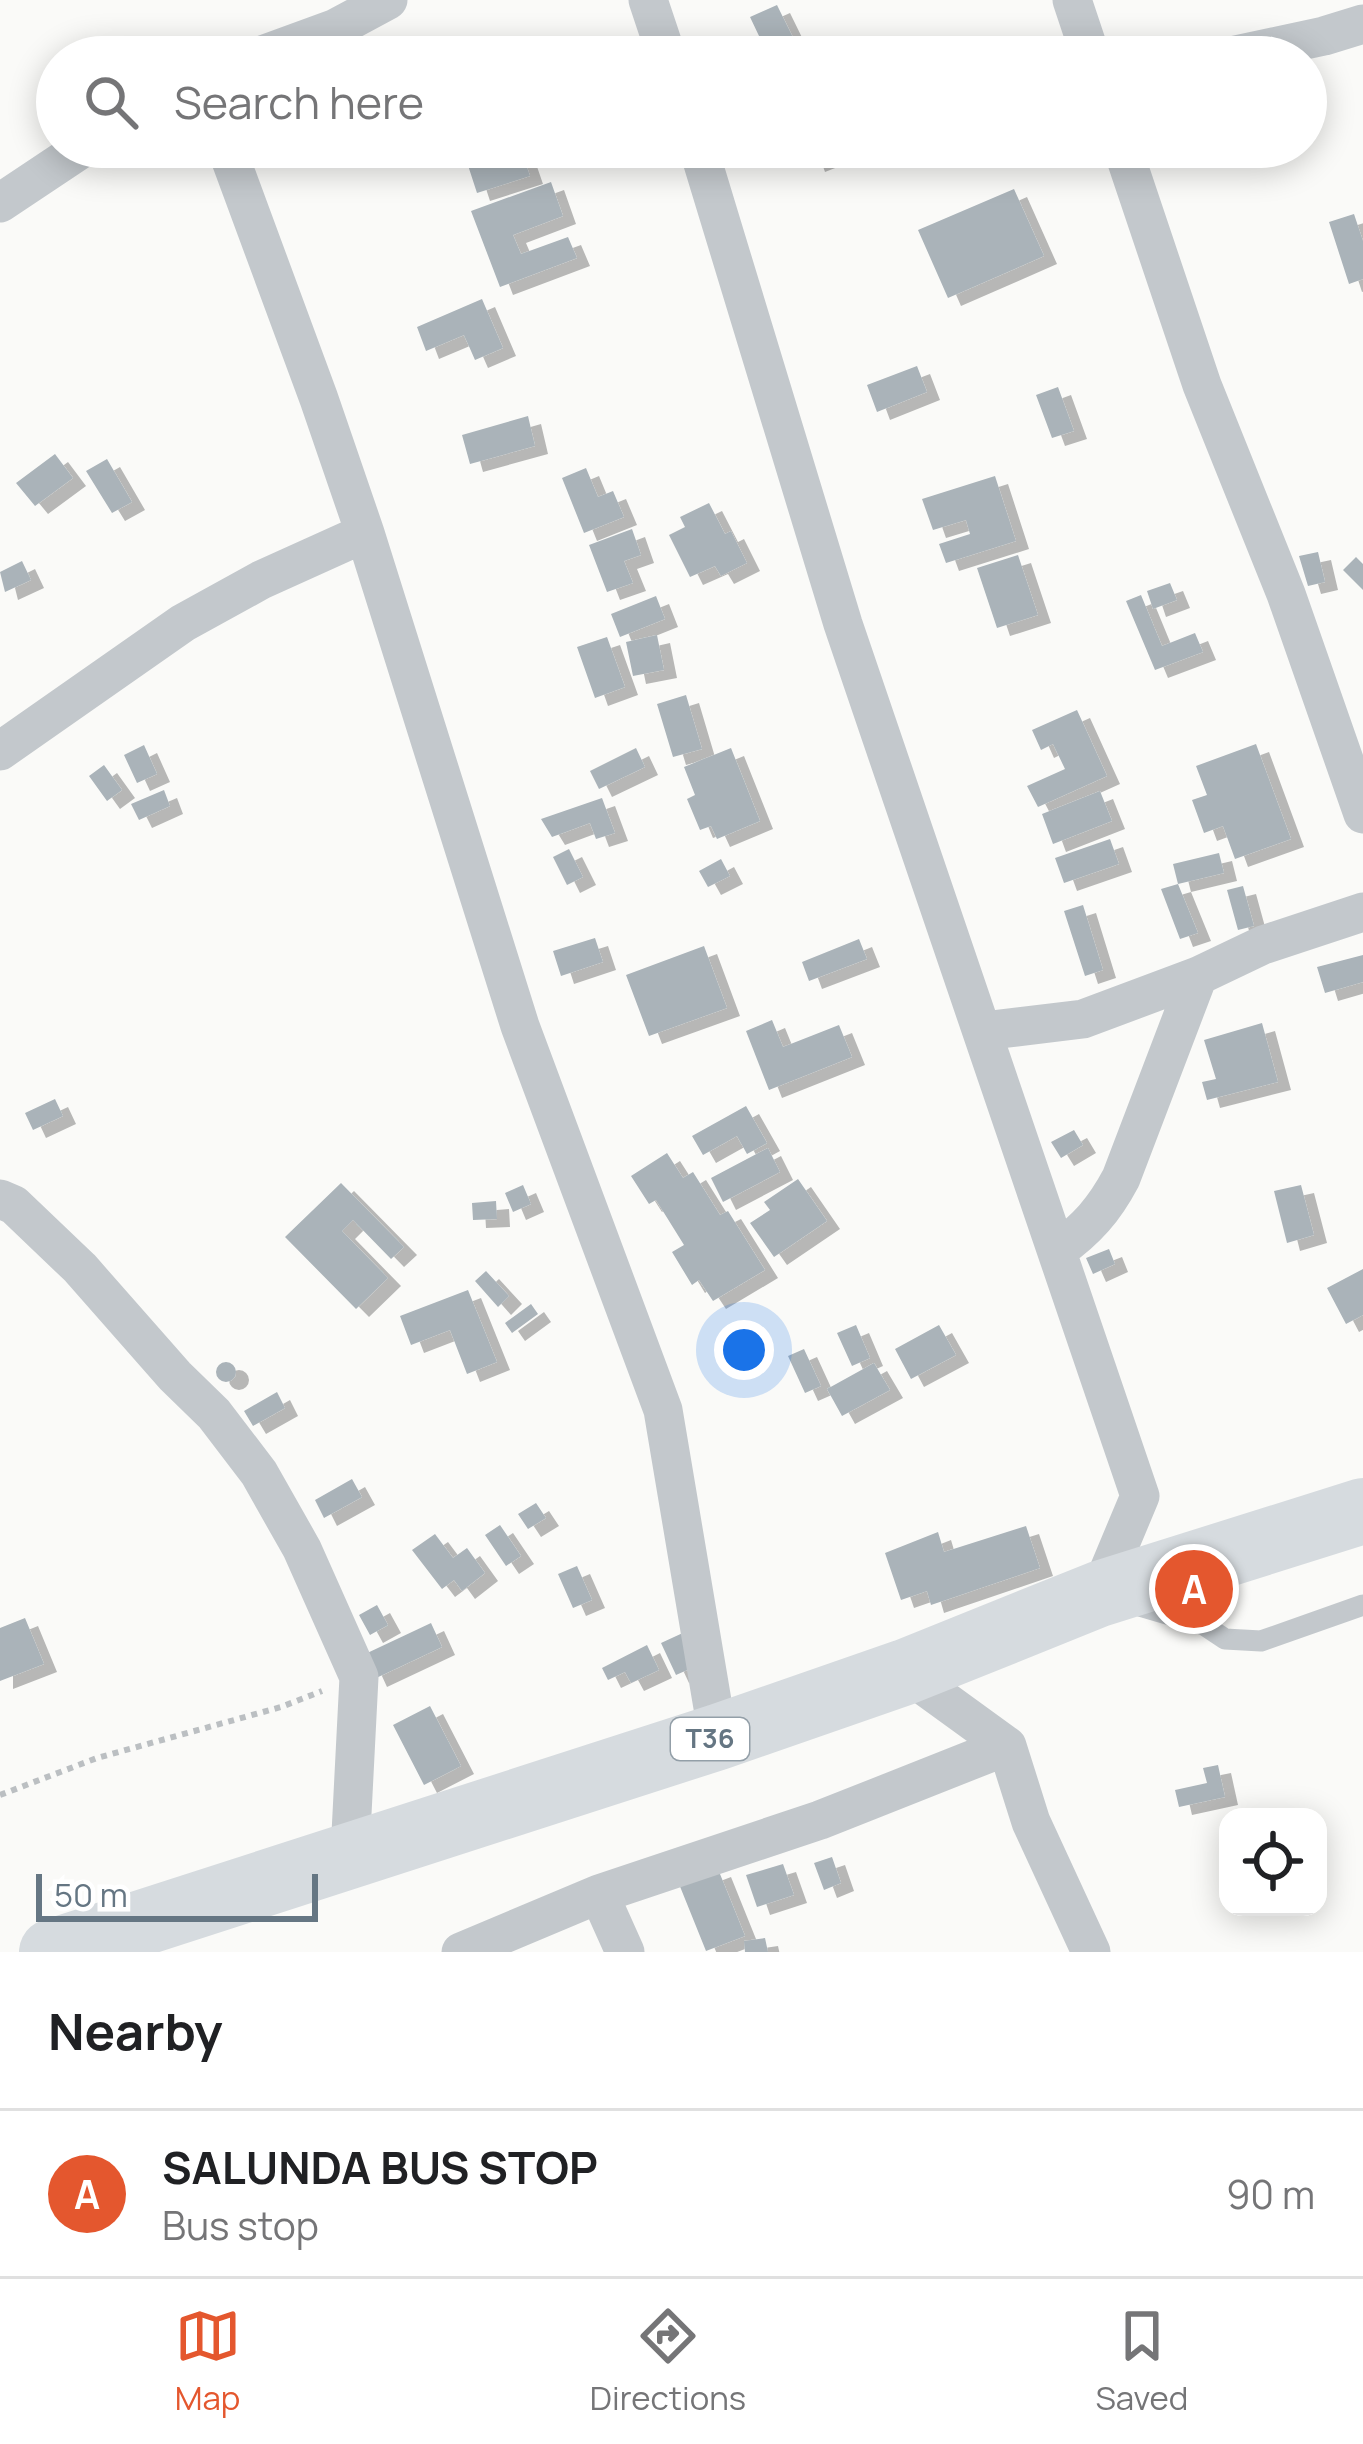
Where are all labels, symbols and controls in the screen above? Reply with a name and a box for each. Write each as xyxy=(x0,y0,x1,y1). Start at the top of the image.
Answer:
search box xyxy=(36,36,1327,168)
icon: search xyxy=(78,69,144,135)
text: Search here xyxy=(174,71,424,133)
your location xyxy=(714,1320,774,1380)
pin: A xyxy=(1155,1544,1233,1634)
road number: T36 xyxy=(671,1718,749,1760)
map controls xyxy=(1219,1808,1327,1916)
button: locate xyxy=(1219,1808,1327,1916)
scale bar xyxy=(36,1868,318,1921)
text: 50 m xyxy=(54,1872,128,1917)
text: Nearby xyxy=(48,1996,223,2065)
text: SALUNDA BUS STOP xyxy=(162,2136,598,2198)
text: A xyxy=(74,2167,100,2221)
text: 90 m xyxy=(1226,2167,1315,2221)
text: Bus stop xyxy=(162,2198,319,2252)
tab: Map xyxy=(175,2303,241,2420)
tab: Directions xyxy=(590,2303,746,2420)
tab: Saved xyxy=(1095,2303,1188,2420)

